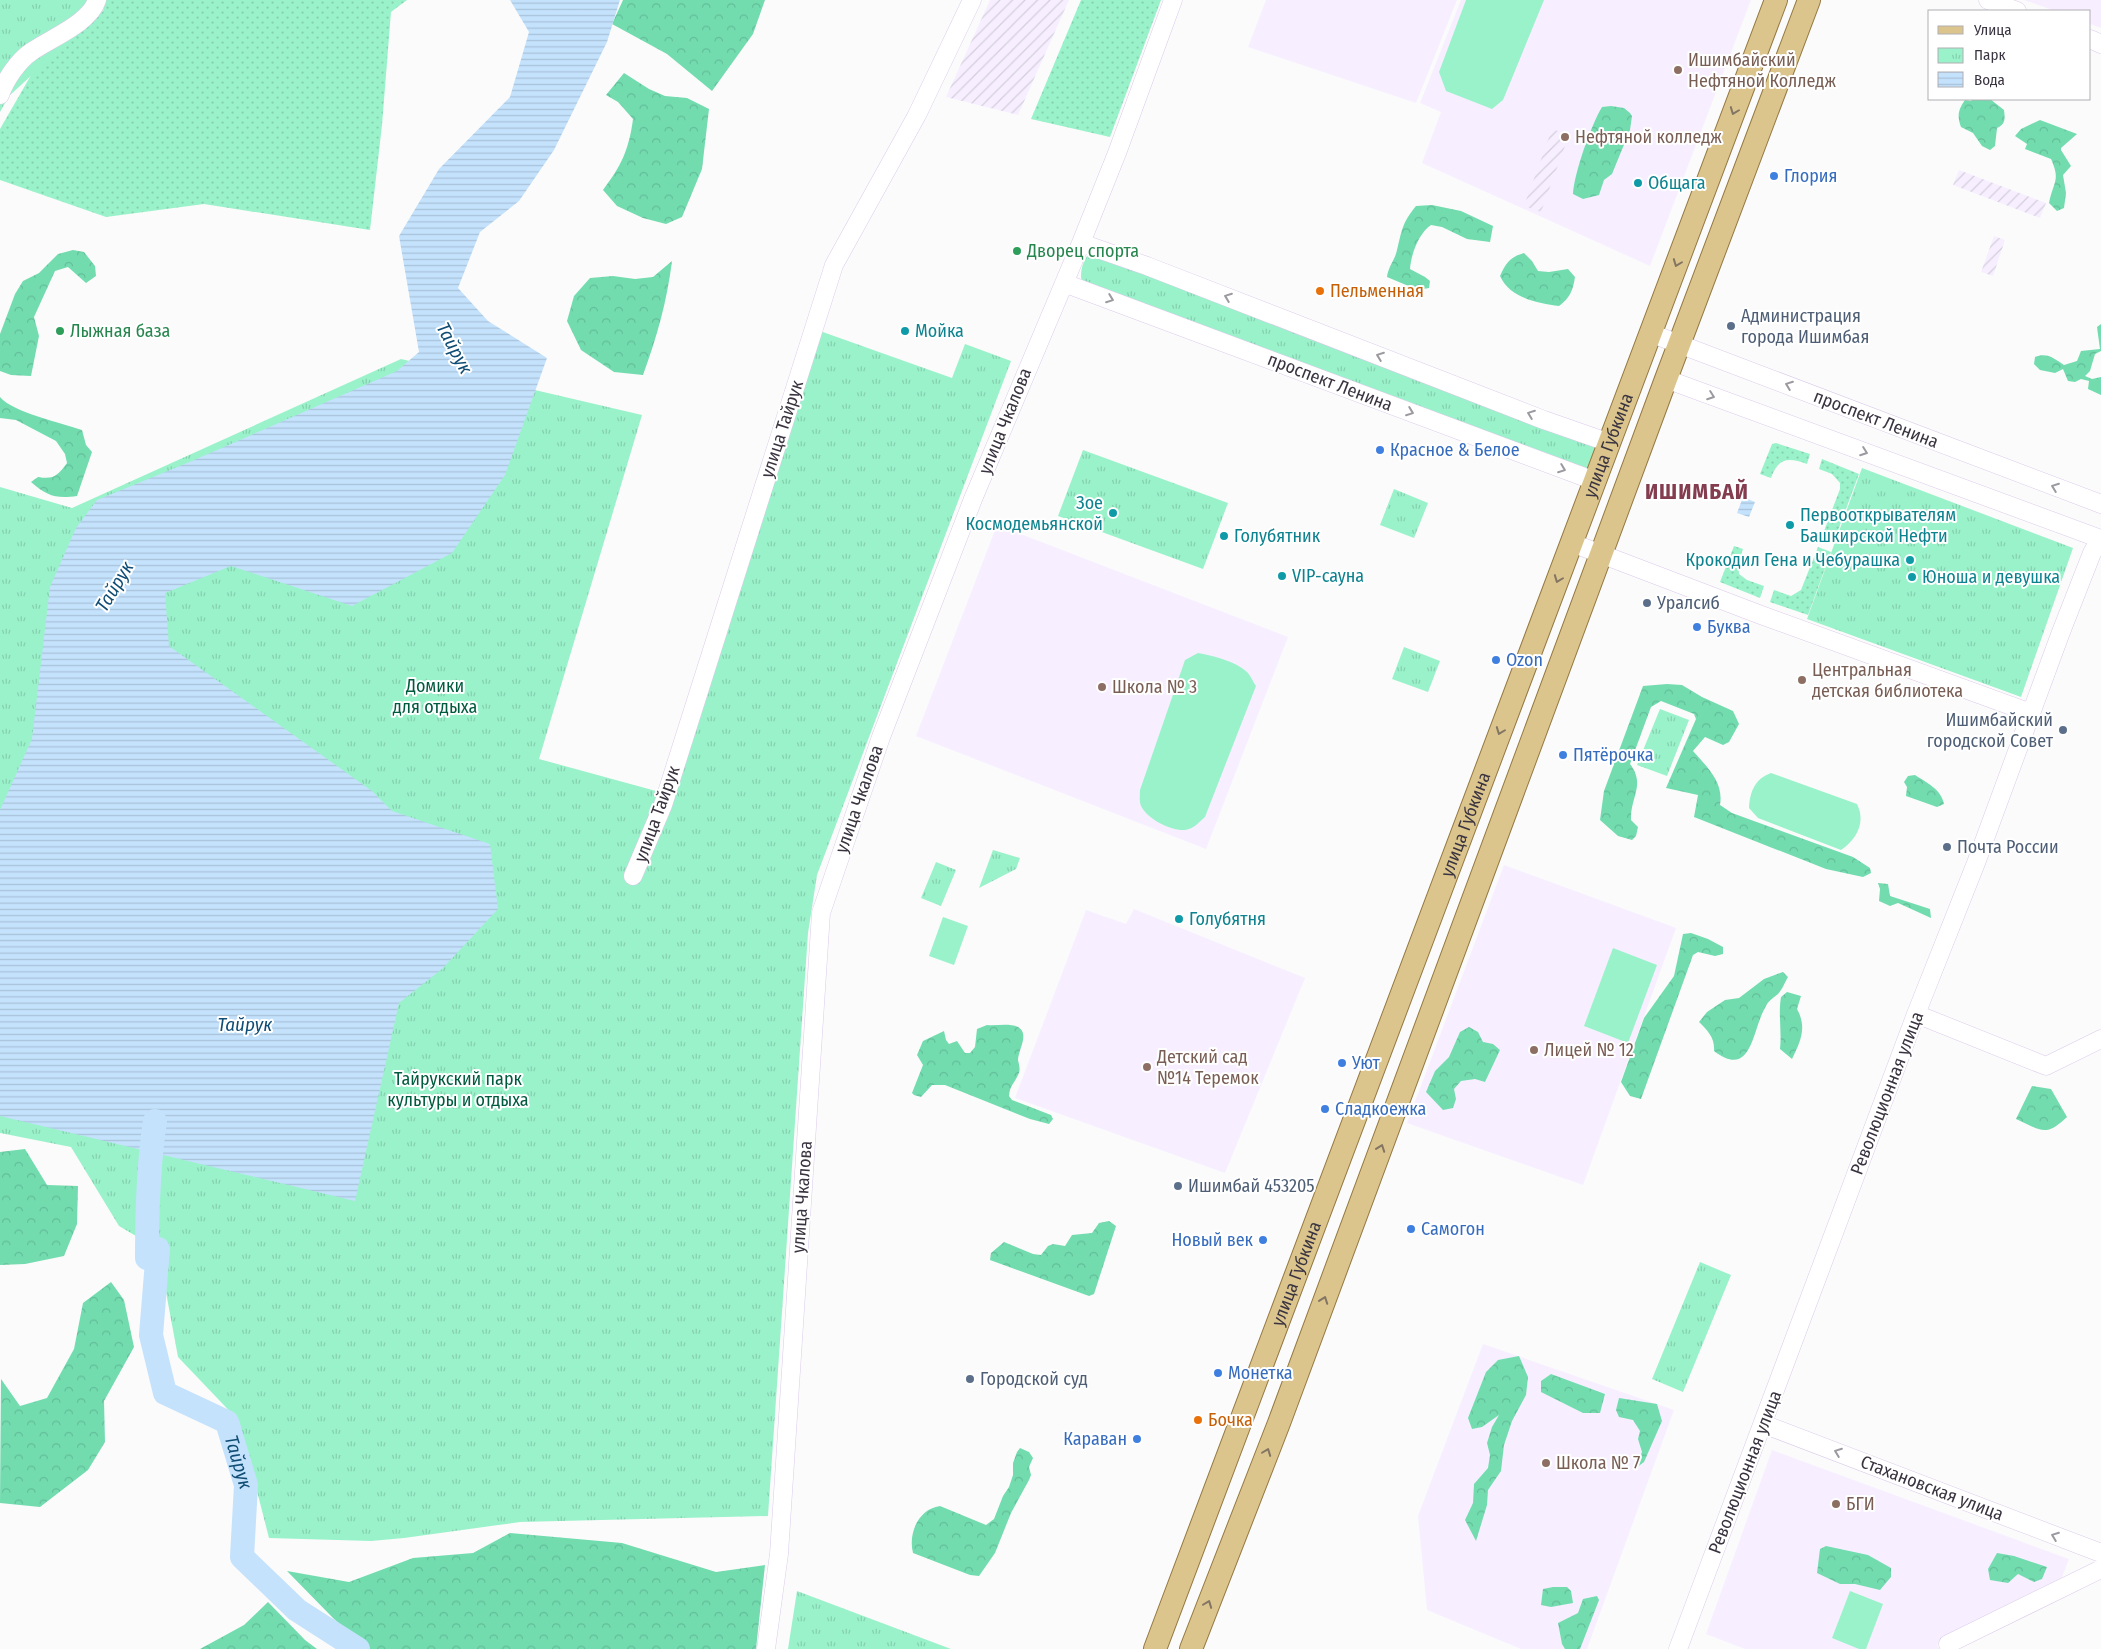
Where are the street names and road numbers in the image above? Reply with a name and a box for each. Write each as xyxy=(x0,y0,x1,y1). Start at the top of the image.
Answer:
street label: проспект Ленина xyxy=(1265,348,1396,416)
street label: улица Чкалова xyxy=(974,365,1036,477)
street label: улица Тайрук xyxy=(756,377,808,481)
street label: проспект Ленина xyxy=(1811,385,1942,453)
street label: улица Губкина xyxy=(1579,390,1638,501)
street label: улица Чкалова xyxy=(830,742,888,856)
street label: улица Тайрук xyxy=(629,762,685,865)
street label: улица Губкина xyxy=(1436,769,1495,880)
street label: Революционная улица xyxy=(1846,1008,1928,1178)
street label: улица Чкалова xyxy=(787,1140,817,1254)
street label: улица Губкина xyxy=(1267,1218,1326,1329)
street label: Революционная улица xyxy=(1704,1387,1786,1557)
street label: Стахановская улица xyxy=(1857,1451,2007,1525)

